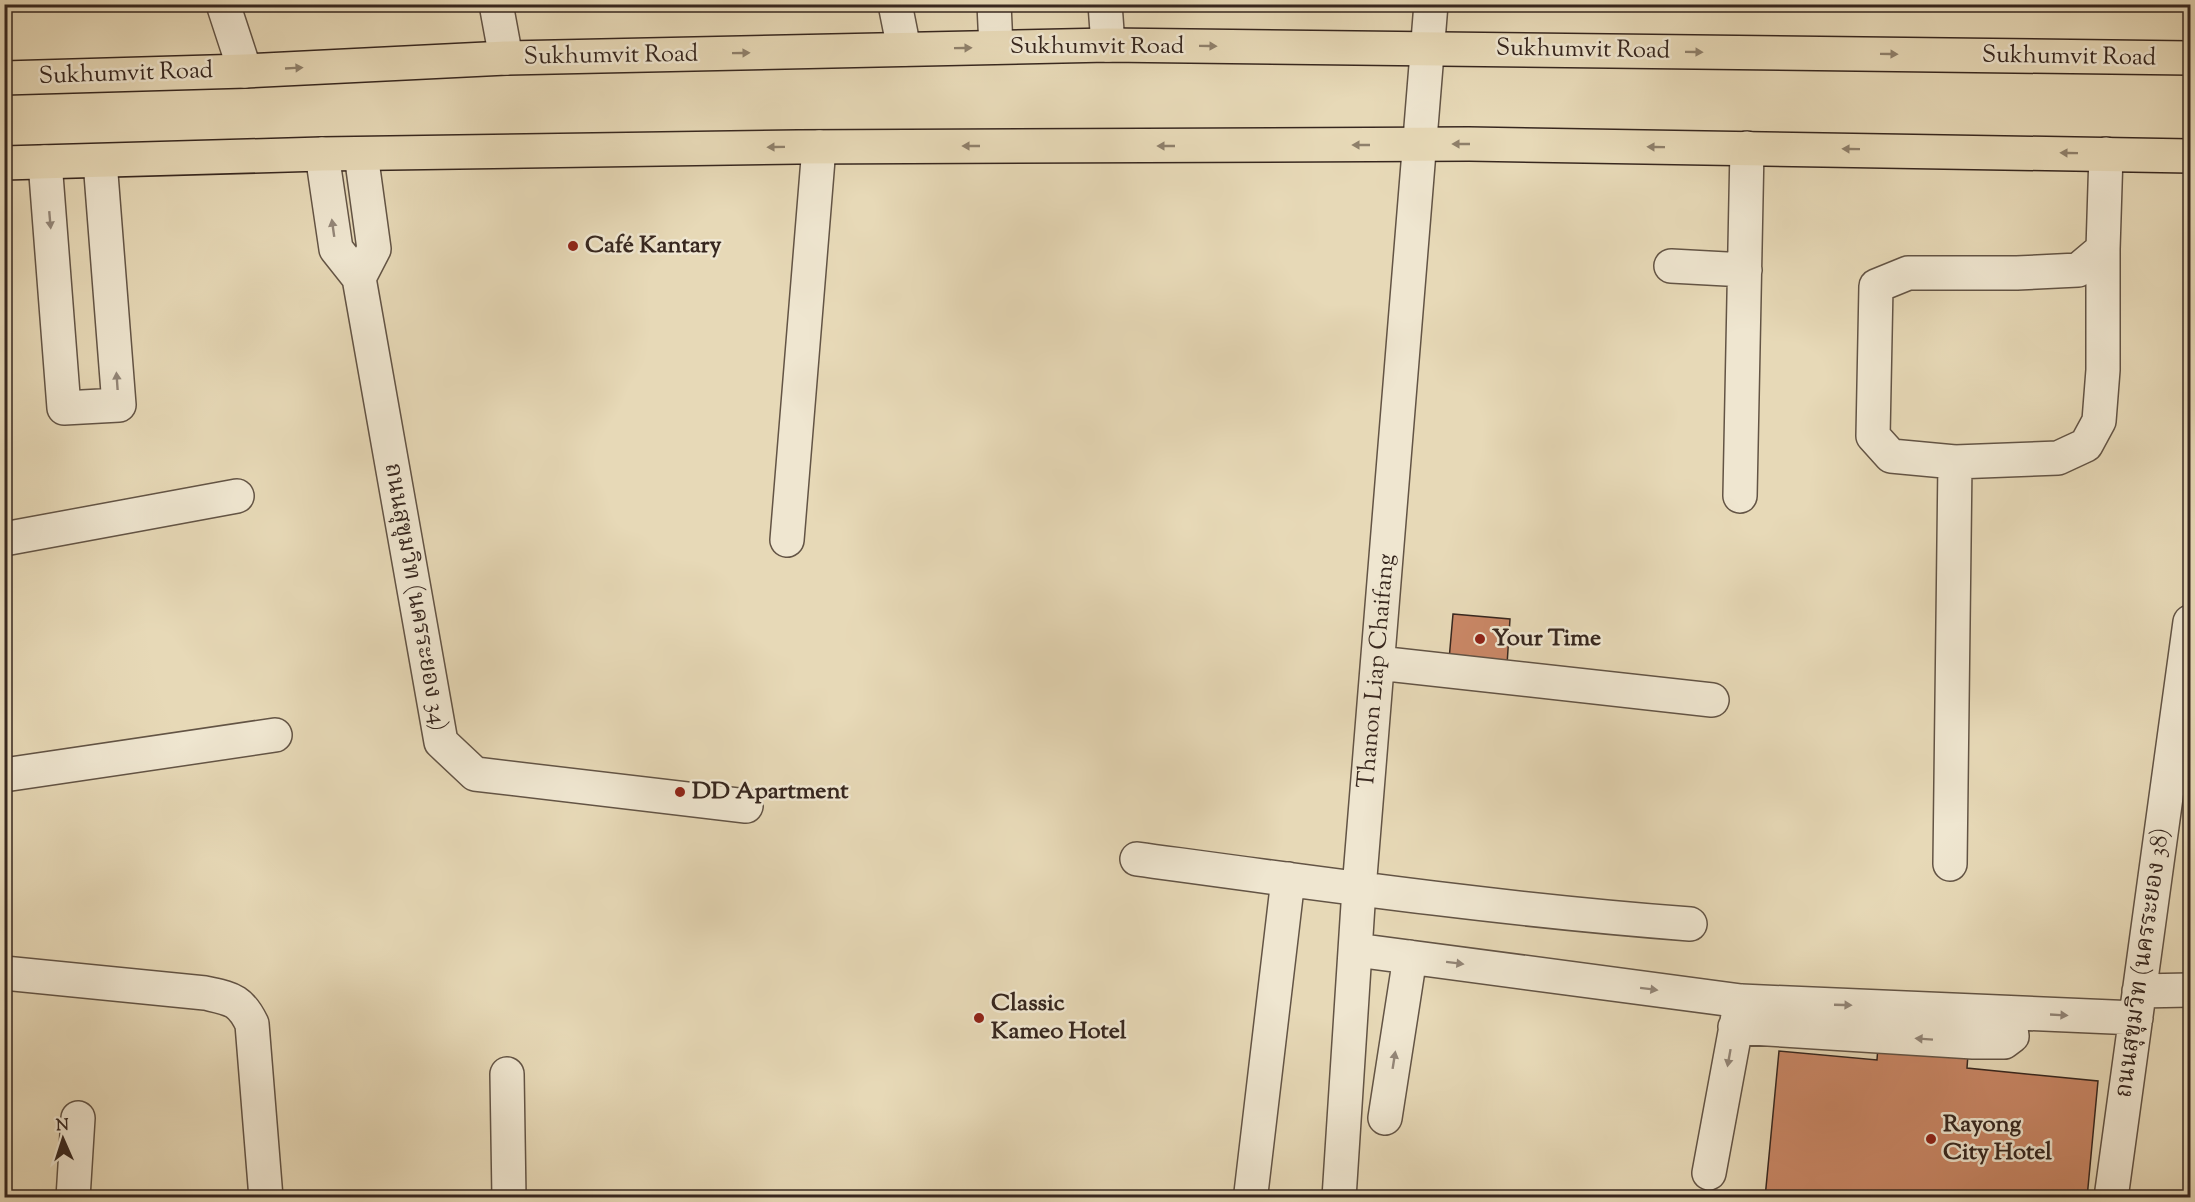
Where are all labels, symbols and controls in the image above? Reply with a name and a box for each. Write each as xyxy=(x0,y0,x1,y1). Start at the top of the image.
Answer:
street label: Sukhumvit Road xyxy=(1010,30,1185,64)
street label: Sukhumvit Road xyxy=(1495,31,1671,69)
street label: Sukhumvit Road xyxy=(523,37,699,75)
street label: Sukhumvit Road xyxy=(1981,38,2157,76)
one-way arrow xyxy=(1199,41,1218,51)
one-way arrow xyxy=(953,43,972,53)
one-way arrow xyxy=(1685,47,1704,57)
one-way arrow xyxy=(731,48,750,58)
one-way arrow xyxy=(1880,49,1899,59)
street label: Sukhumvit Road xyxy=(38,54,214,94)
one-way arrow xyxy=(284,64,303,73)
one-way arrow xyxy=(1452,139,1471,149)
one-way arrow xyxy=(1351,140,1370,150)
one-way arrow xyxy=(961,141,980,151)
one-way arrow xyxy=(1156,141,1175,151)
one-way arrow xyxy=(766,142,785,152)
one-way arrow xyxy=(1647,142,1666,152)
one-way arrow xyxy=(1842,144,1861,154)
one-way arrow xyxy=(2060,148,2079,158)
one-way arrow xyxy=(45,211,55,230)
one-way arrow xyxy=(329,218,338,237)
place label: Café Kantary xyxy=(585,229,721,263)
marker: Café Kantary xyxy=(566,239,580,253)
one-way arrow xyxy=(113,371,122,390)
street label: ถนนสุขุมวิท (นครระยอง 34) xyxy=(375,460,455,734)
street label: Thanon Liap Chaifang xyxy=(1350,552,1404,790)
place label: Your Time xyxy=(1492,622,1601,656)
marker: Your Time xyxy=(1473,632,1487,646)
place label: DD Apartment xyxy=(692,775,849,809)
marker: DD Apartment xyxy=(673,785,687,799)
street label: ถนนสุขุมวิท (นครระยอง 38) xyxy=(2107,826,2179,1100)
one-way arrow xyxy=(1446,959,1465,968)
one-way arrow xyxy=(1639,984,1658,993)
place label: Classic Kameo Hotel xyxy=(991,987,1127,1049)
one-way arrow xyxy=(1833,1001,1852,1010)
one-way arrow xyxy=(2049,1010,2068,1019)
marker: Classic Kameo Hotel xyxy=(972,1011,986,1025)
one-way arrow xyxy=(1915,1034,1934,1043)
one-way arrow xyxy=(1725,1049,1734,1068)
one-way arrow xyxy=(1389,1050,1398,1069)
place label: Rayong City Hotel xyxy=(1943,1108,2052,1170)
north arrow xyxy=(33,1109,93,1169)
text: N xyxy=(55,1115,70,1138)
marker: Rayong City Hotel xyxy=(1924,1132,1938,1146)

